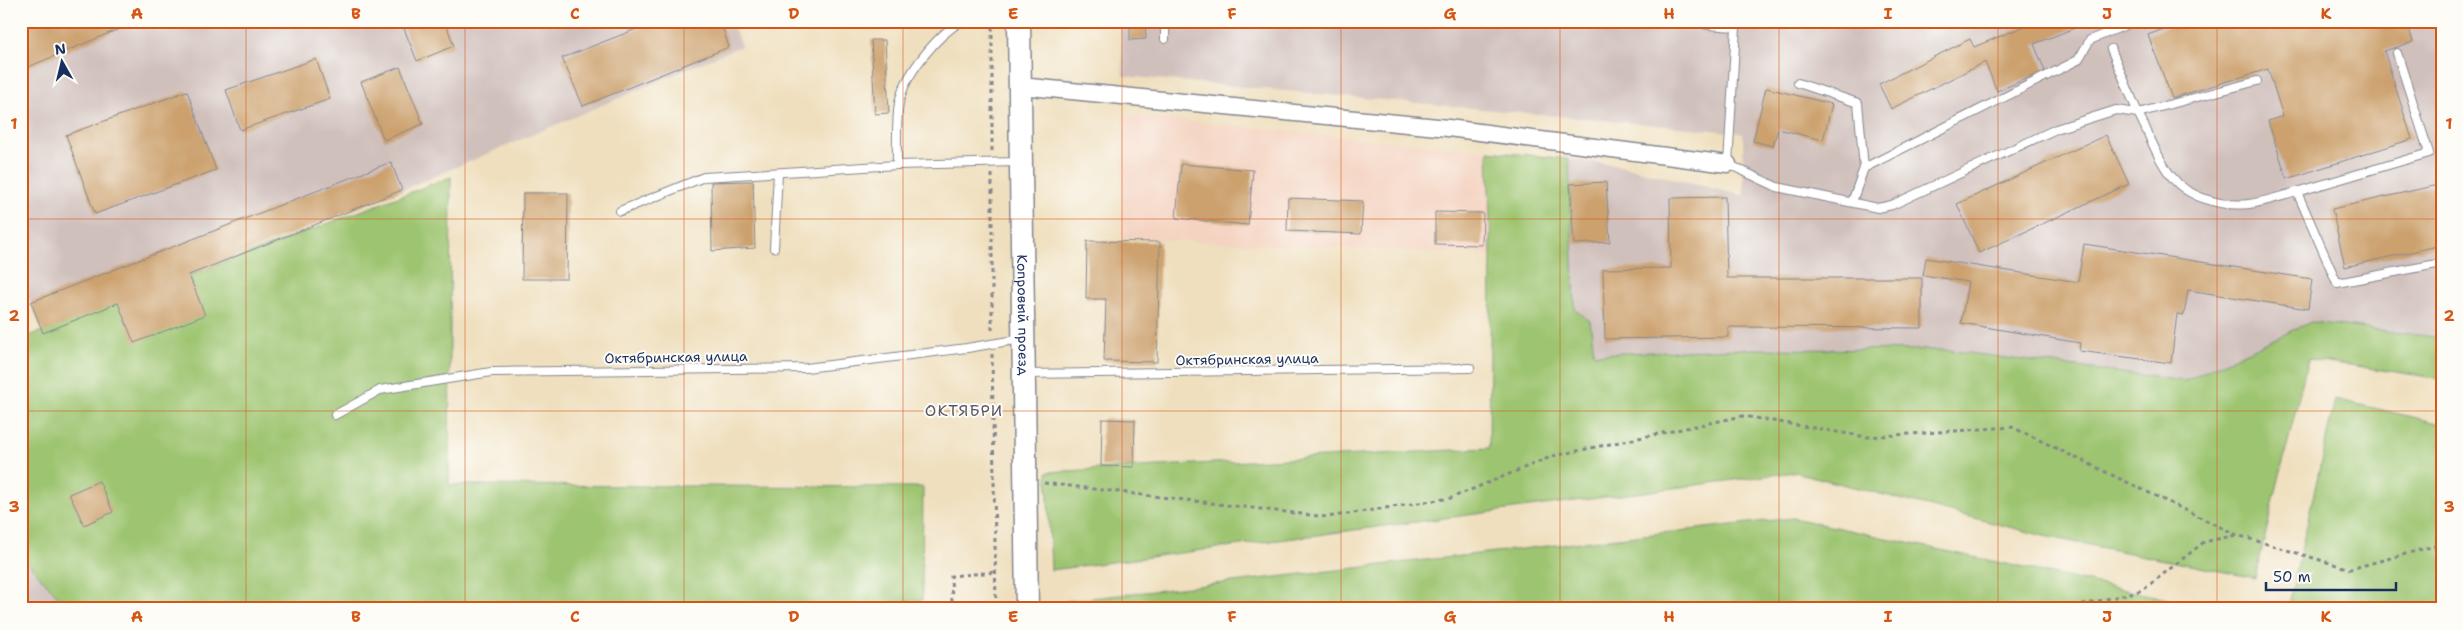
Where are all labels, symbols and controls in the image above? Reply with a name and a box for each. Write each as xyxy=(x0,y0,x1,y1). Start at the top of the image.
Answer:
text: A xyxy=(131,3,143,24)
text: B xyxy=(351,3,361,24)
text: C xyxy=(570,3,580,24)
text: D xyxy=(788,3,800,24)
text: E xyxy=(1008,3,1018,24)
text: F xyxy=(1227,3,1237,24)
text: G xyxy=(1444,3,1457,24)
text: H xyxy=(1663,3,1675,24)
text: I xyxy=(1884,3,1893,24)
text: J xyxy=(2102,3,2112,24)
text: K xyxy=(2321,3,2332,24)
north arrow xyxy=(38,38,88,88)
text: N xyxy=(53,39,67,59)
text: 1 xyxy=(10,113,18,134)
text: 1 xyxy=(2445,113,2453,134)
street label: Копровый проезд xyxy=(1013,254,1033,376)
text: 2 xyxy=(8,305,20,326)
text: 2 xyxy=(2443,305,2455,326)
street label: Октябринская улица xyxy=(604,347,748,367)
street label: Октябринская улица xyxy=(1175,349,1319,369)
district label: ОКТЯБРИ xyxy=(925,400,1003,421)
text: 3 xyxy=(8,496,20,517)
text: 3 xyxy=(2443,496,2455,517)
scale bar xyxy=(2266,560,2396,592)
text: 50 m xyxy=(2273,567,2311,587)
text: A xyxy=(131,606,143,627)
text: B xyxy=(351,606,361,627)
text: C xyxy=(570,606,580,627)
text: D xyxy=(788,606,800,627)
text: E xyxy=(1008,606,1018,627)
text: F xyxy=(1227,606,1237,627)
text: G xyxy=(1444,606,1457,627)
text: H xyxy=(1663,606,1675,627)
text: I xyxy=(1884,606,1893,627)
text: J xyxy=(2102,606,2112,627)
text: K xyxy=(2321,606,2332,627)

